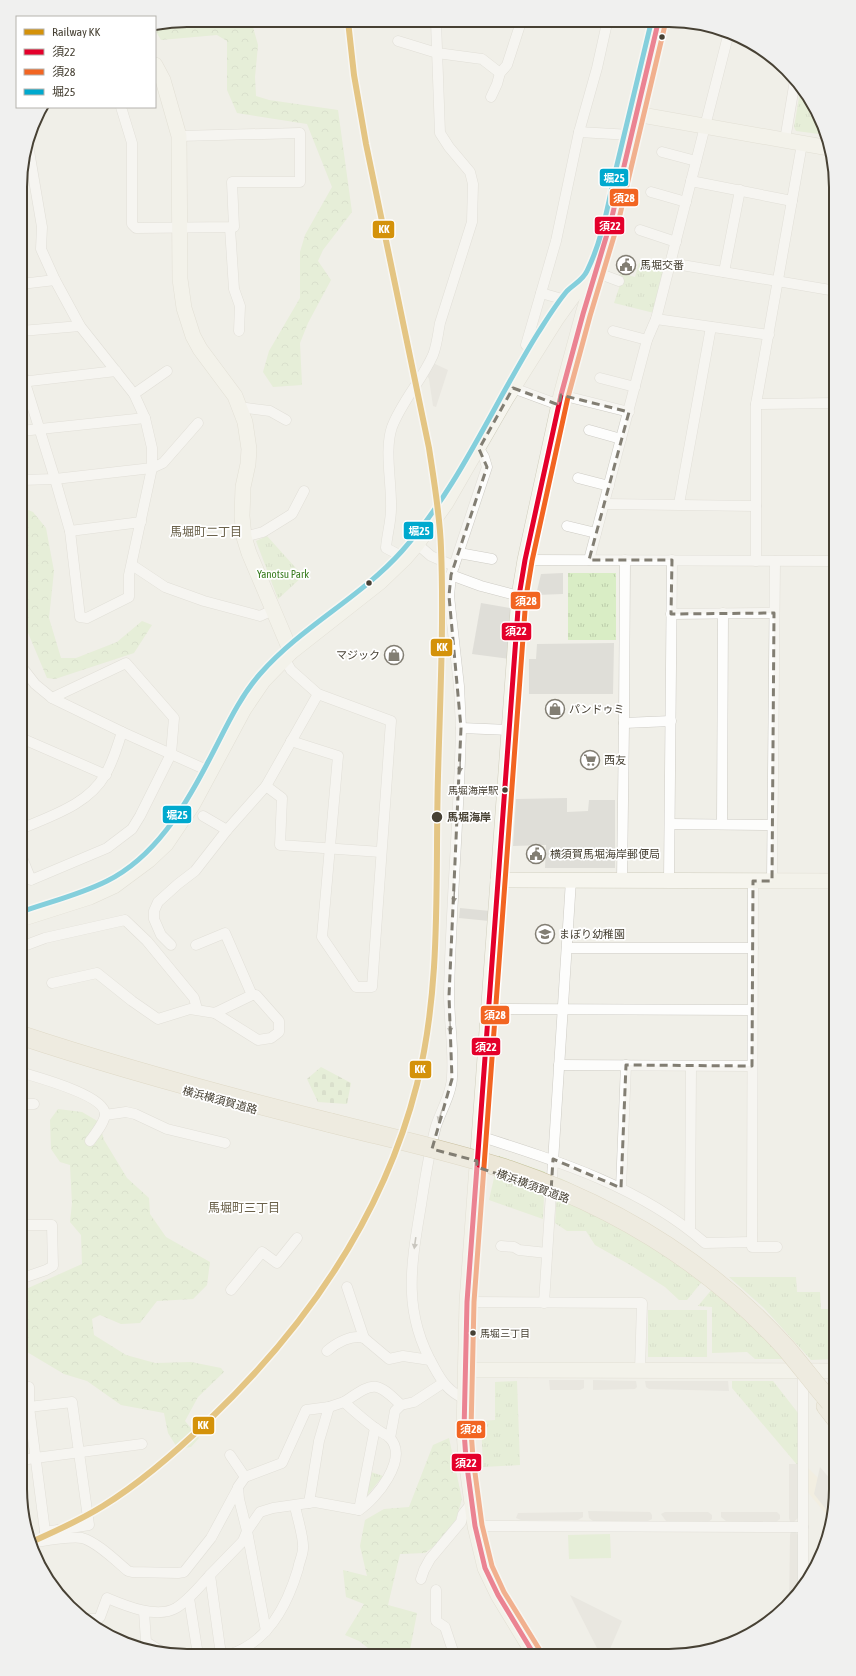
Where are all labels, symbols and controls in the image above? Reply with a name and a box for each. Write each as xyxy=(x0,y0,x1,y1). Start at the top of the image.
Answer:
legend xyxy=(16,16,156,108)
text: Railway KK xyxy=(52,25,100,39)
unlabelled marker xyxy=(657,32,667,42)
text: 須22 xyxy=(52,45,75,59)
text: 須28 xyxy=(52,65,76,79)
text: 堀25 xyxy=(52,85,75,99)
line badge: 堀25 xyxy=(599,168,629,187)
text: 堀25 xyxy=(603,172,625,184)
line badge: 須28 xyxy=(609,188,639,207)
text: 須28 xyxy=(613,192,635,204)
line badge: 須22 xyxy=(594,216,625,235)
line badge: KK xyxy=(372,220,395,239)
text: 須22 xyxy=(599,220,621,232)
text: KK xyxy=(379,223,390,235)
public building icon: 馬堀交番 xyxy=(615,254,637,276)
place label: 馬堀交番 xyxy=(640,259,684,271)
line badge: 堀25 xyxy=(403,521,434,540)
district label: 馬堀町二丁目 xyxy=(170,525,242,539)
text: 堀25 xyxy=(408,525,430,537)
park label: Yanotsu Park xyxy=(257,568,309,580)
unlabelled marker xyxy=(364,578,374,588)
line badge: 須28 xyxy=(510,591,541,610)
text: 須28 xyxy=(515,595,537,607)
line badge: 須22 xyxy=(501,622,532,641)
text: 須22 xyxy=(505,625,527,637)
line badge: KK xyxy=(430,638,453,657)
text: KK xyxy=(437,641,448,653)
shop icon: マジック xyxy=(383,644,405,666)
place label: マジック xyxy=(336,649,380,661)
shop icon: パンドゥミ xyxy=(544,698,566,720)
place label: パンドゥミ xyxy=(569,703,625,715)
supermarket icon: 西友 xyxy=(579,749,601,771)
place label: 西友 xyxy=(604,754,626,766)
one-way arrow xyxy=(457,761,463,774)
place label: 馬堀海岸駅 xyxy=(448,785,499,796)
marker: 馬堀海岸駅 xyxy=(500,785,510,795)
line badge: 堀25 xyxy=(162,805,192,824)
text: 堀25 xyxy=(166,809,188,821)
marker: 馬堀海岸 xyxy=(430,810,444,824)
place label: 馬堀海岸 xyxy=(447,811,491,823)
public building icon: 横須賀馬堀海岸郵便局 xyxy=(525,843,547,865)
place label: 横須賀馬堀海岸郵便局 xyxy=(550,848,660,860)
one-way arrow xyxy=(450,891,457,903)
school or university icon: まぼり幼稚園 xyxy=(534,923,556,945)
place label: まぼり幼稚園 xyxy=(559,928,625,940)
line badge: 須28 xyxy=(480,1005,510,1025)
text: 須28 xyxy=(484,1009,506,1021)
one-way arrow xyxy=(447,1021,454,1033)
line badge: 須22 xyxy=(471,1037,501,1056)
text: 須22 xyxy=(475,1041,497,1053)
line badge: KK xyxy=(409,1060,432,1079)
text: KK xyxy=(415,1063,426,1075)
street label: 横浜横須賀道路 xyxy=(181,1084,259,1116)
one-way arrow xyxy=(437,1110,443,1122)
street label: 横浜横須賀道路 xyxy=(495,1167,571,1205)
district label: 馬堀町三丁目 xyxy=(208,1201,280,1215)
one-way arrow xyxy=(412,1237,418,1249)
marker: 馬堀三丁目 xyxy=(468,1328,478,1338)
place label: 馬堀三丁目 xyxy=(480,1328,530,1339)
line badge: KK xyxy=(192,1416,215,1435)
text: KK xyxy=(198,1419,209,1431)
line badge: 須28 xyxy=(456,1420,486,1439)
text: 須28 xyxy=(460,1423,482,1435)
line badge: 須22 xyxy=(451,1453,482,1472)
text: 須22 xyxy=(455,1457,477,1469)

